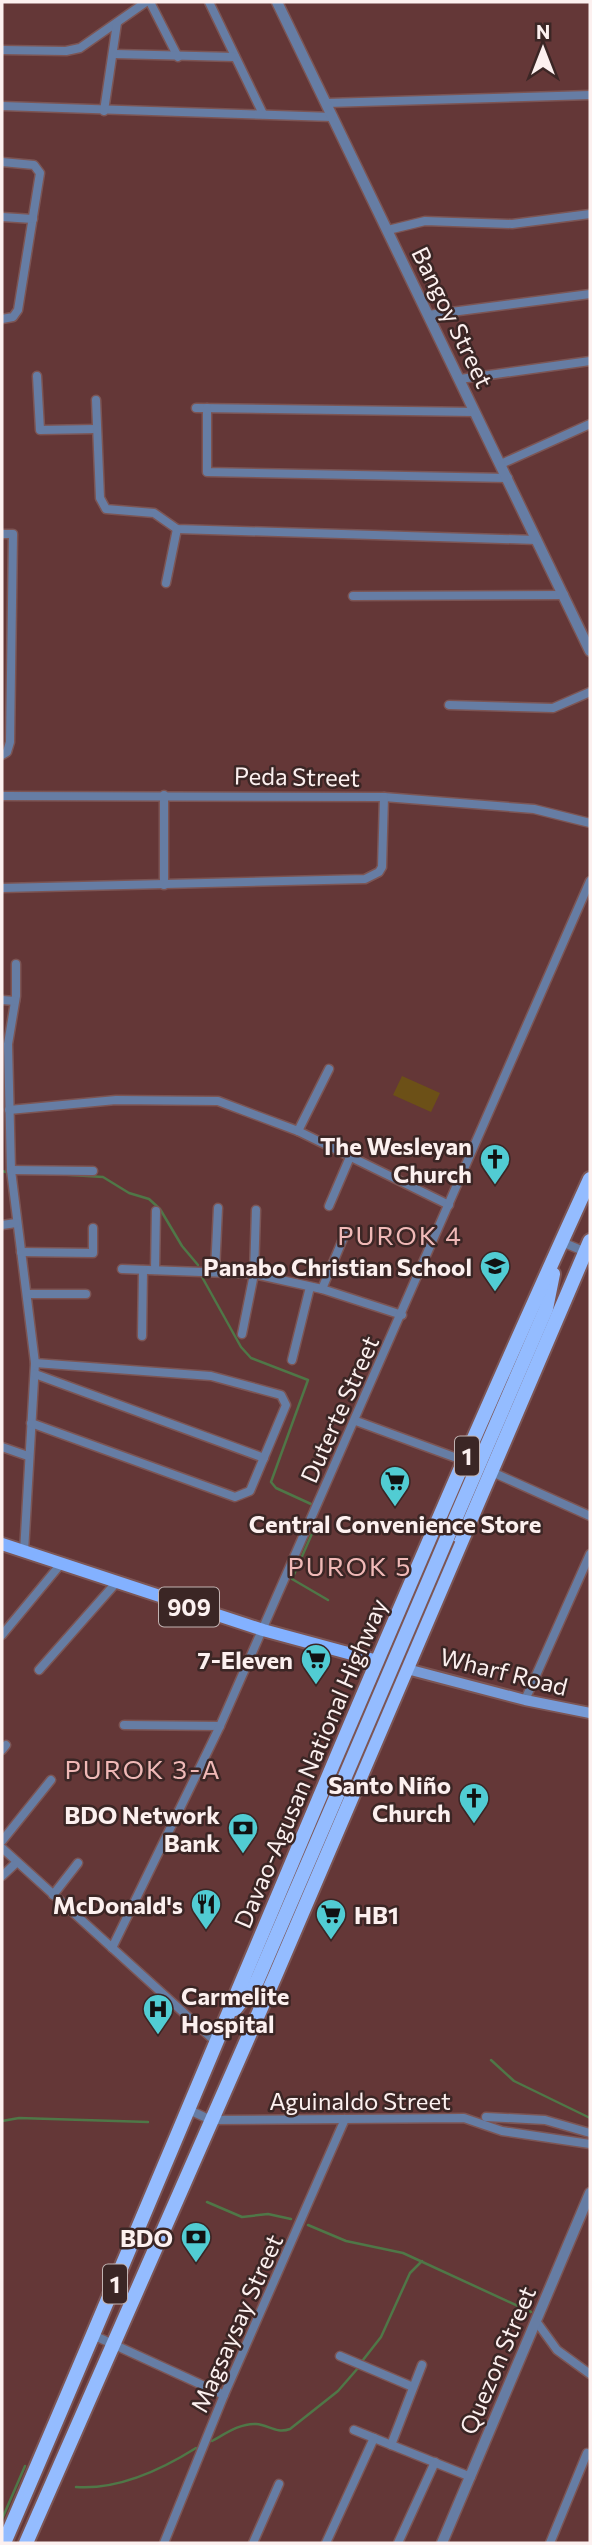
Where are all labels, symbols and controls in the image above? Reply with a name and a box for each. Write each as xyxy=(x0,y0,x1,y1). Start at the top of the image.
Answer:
north arrow xyxy=(508,14,578,84)
text: N xyxy=(536,20,550,43)
street label: Bangoy Street xyxy=(406,242,500,392)
street label: Peda Street xyxy=(234,760,360,792)
place label: The Wesleyan Church xyxy=(320,1131,472,1188)
church icon: The Wesleyan Church xyxy=(478,1142,512,1186)
district label: PUROK 4 xyxy=(337,1219,463,1250)
school or university icon: Panabo Christian School xyxy=(478,1249,512,1293)
place label: Panabo Christian School xyxy=(203,1252,472,1281)
street label: Duterte Street xyxy=(294,1331,384,1487)
road number: 1 xyxy=(455,1436,479,1476)
supermarket icon: Central Convenience Store xyxy=(378,1464,412,1508)
place label: Central Convenience Store xyxy=(249,1509,541,1538)
district label: PUROK 5 xyxy=(288,1550,412,1581)
road number: 909 xyxy=(159,1588,219,1626)
street label: Davao-Agusan National Highway xyxy=(227,1594,393,1932)
street label: Wharf Road xyxy=(437,1641,571,1701)
supermarket icon: 7-Eleven xyxy=(299,1642,333,1686)
place label: 7-Eleven xyxy=(197,1645,293,1674)
district label: PUROK 3-A xyxy=(64,1753,222,1784)
place label: Santo Niño Church xyxy=(328,1770,451,1827)
church icon: Santo Niño Church xyxy=(457,1781,491,1825)
place label: BDO Network Bank xyxy=(64,1800,220,1857)
bank icon: BDO Network Bank xyxy=(226,1811,260,1855)
restaurant icon: McDonald's xyxy=(189,1887,223,1931)
place label: McDonald's xyxy=(53,1890,183,1919)
supermarket icon: HB1 xyxy=(314,1897,348,1941)
place label: HB1 xyxy=(354,1900,399,1929)
place label: Carmelite Hospital xyxy=(181,1981,289,2038)
hospital icon: Carmelite Hospital xyxy=(141,1992,175,2036)
street label: Aguinaldo Street xyxy=(269,2086,451,2115)
bank icon: BDO xyxy=(179,2220,213,2264)
place label: BDO xyxy=(120,2223,173,2252)
street label: Magsaysay Street xyxy=(184,2229,288,2417)
road number: 1 xyxy=(103,2264,127,2304)
street label: Quezon Street xyxy=(453,2281,541,2438)

